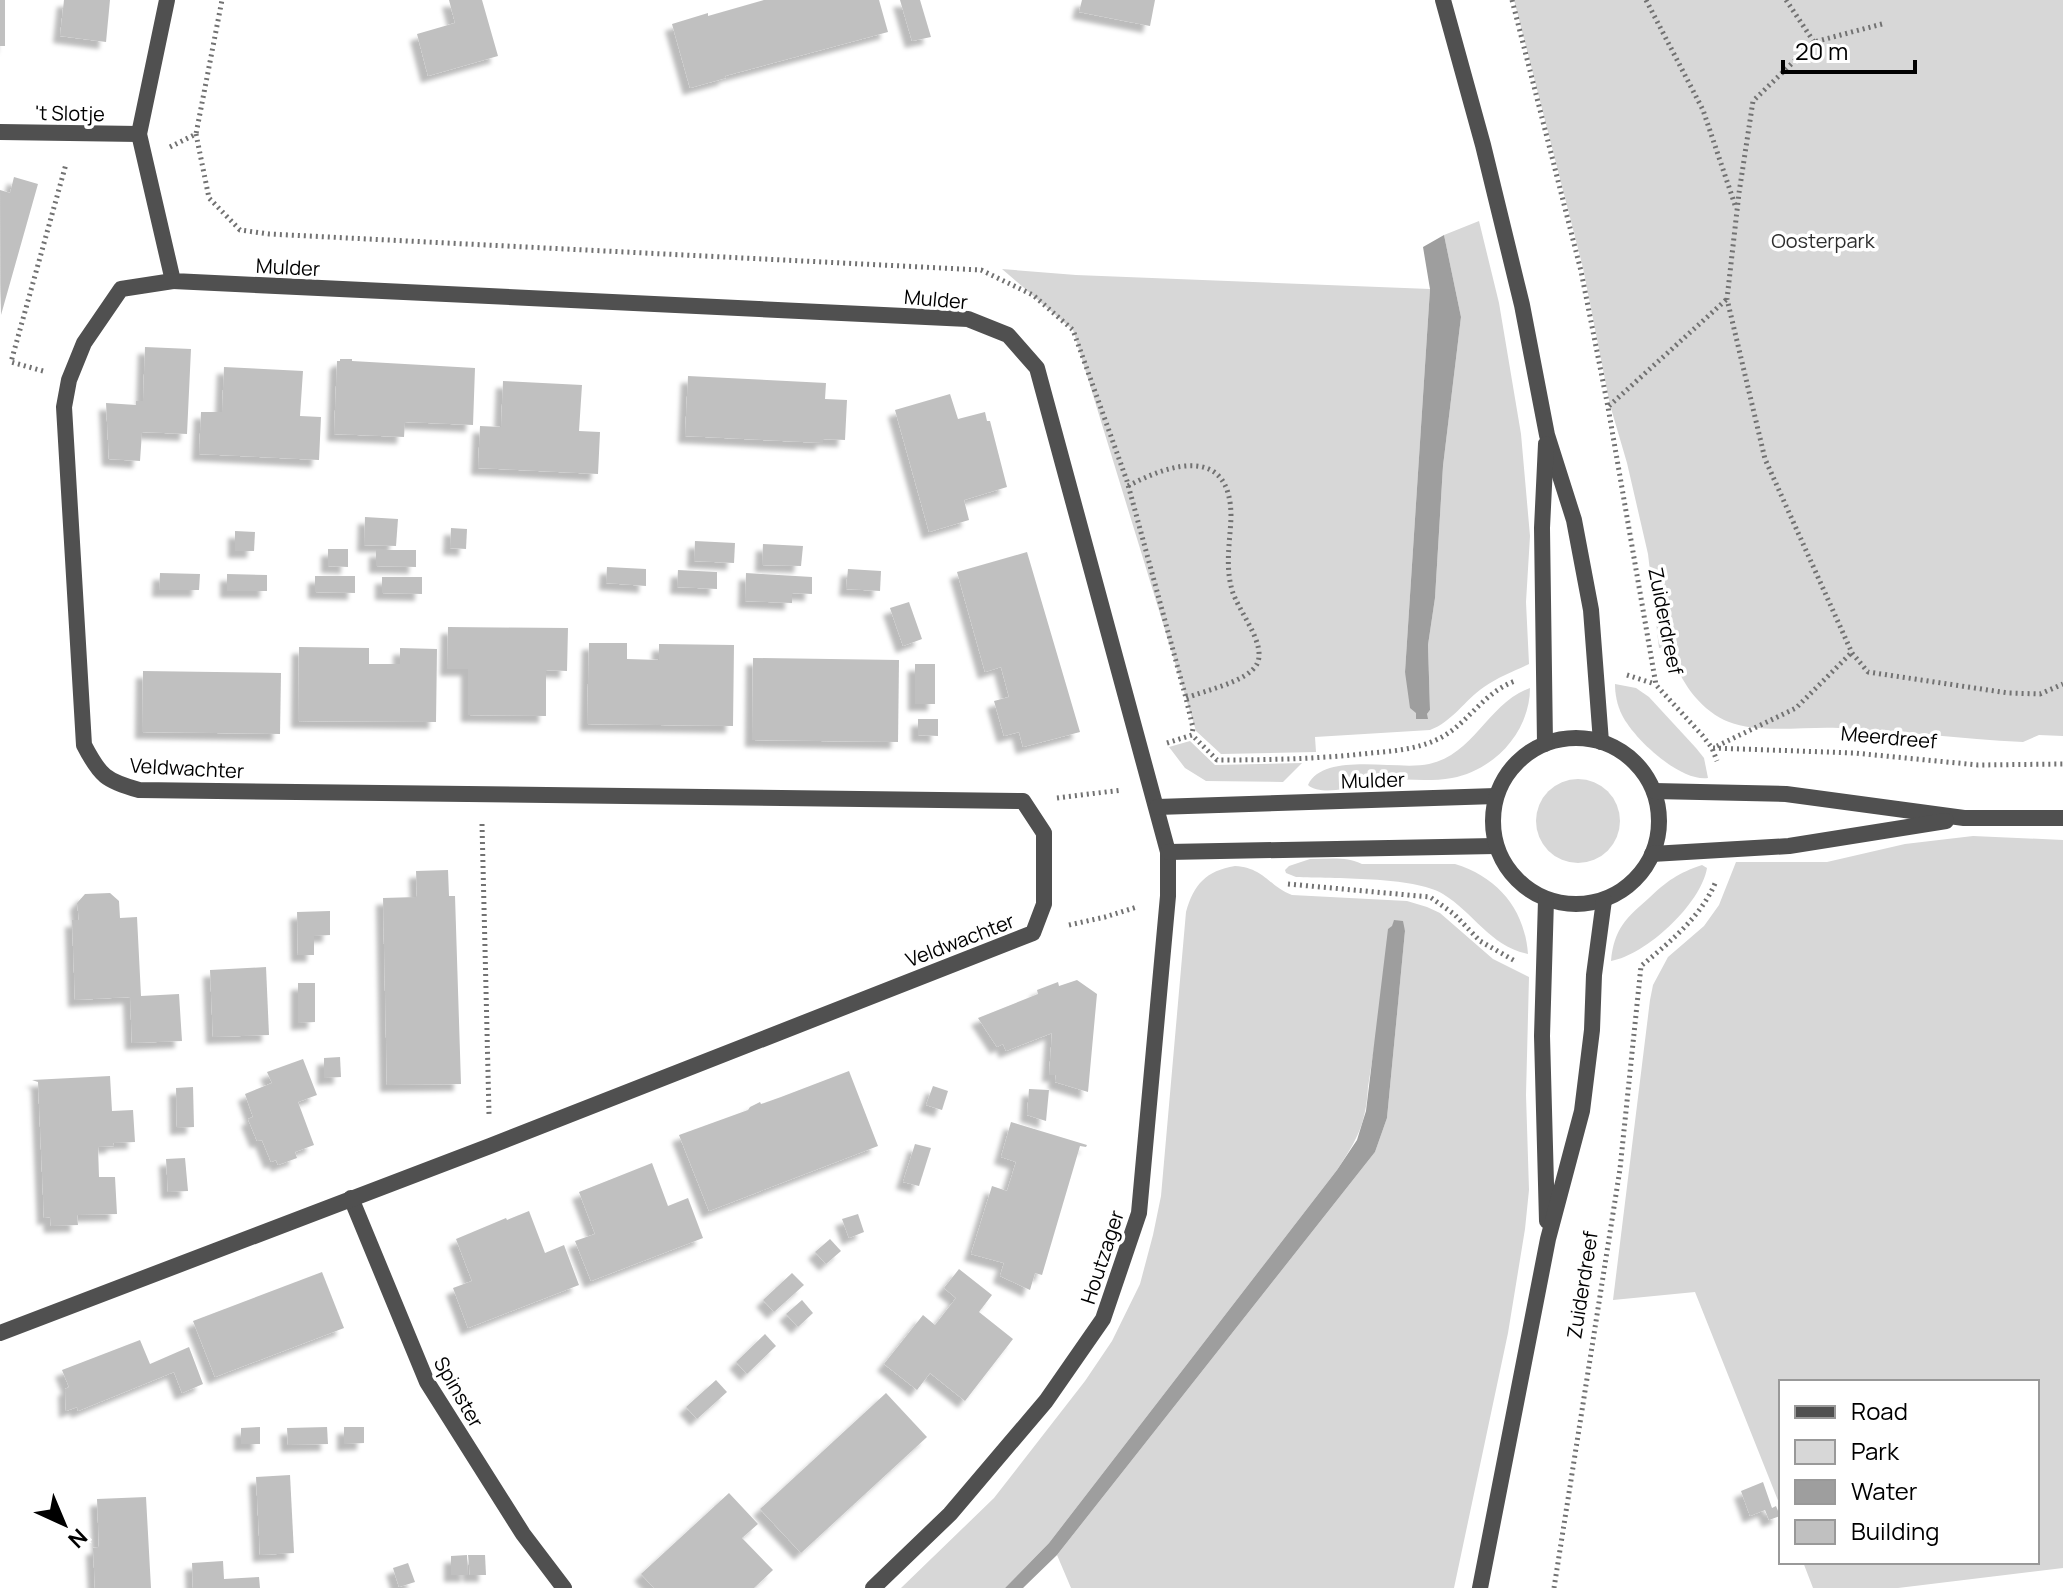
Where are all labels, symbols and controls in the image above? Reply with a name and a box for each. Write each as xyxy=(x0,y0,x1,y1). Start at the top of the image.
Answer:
scale bar xyxy=(1783,24,1915,74)
text: 20 m xyxy=(1795,34,1848,67)
street label: 't Slotje xyxy=(35,99,105,127)
park label: Oosterpark xyxy=(1771,227,1876,254)
street label: Mulder xyxy=(255,252,321,282)
street label: Mulder xyxy=(903,283,969,315)
street label: Zuiderdreef xyxy=(1642,565,1690,677)
street label: Meerdreef xyxy=(1840,719,1938,755)
street label: Veldwachter xyxy=(129,752,245,784)
street label: Mulder xyxy=(1340,765,1406,795)
street label: Veldwachter xyxy=(902,907,1018,973)
street label: Houtzager xyxy=(1074,1207,1130,1307)
street label: Zuiderdreef xyxy=(1560,1229,1604,1341)
street label: Spinster xyxy=(428,1352,490,1432)
legend xyxy=(1779,1380,2039,1564)
text: Road xyxy=(1851,1394,1908,1427)
text: Park xyxy=(1851,1434,1900,1467)
text: Water xyxy=(1851,1474,1918,1507)
north arrow xyxy=(24,1484,104,1564)
text: Building xyxy=(1851,1514,1939,1547)
text: N xyxy=(62,1522,94,1555)

